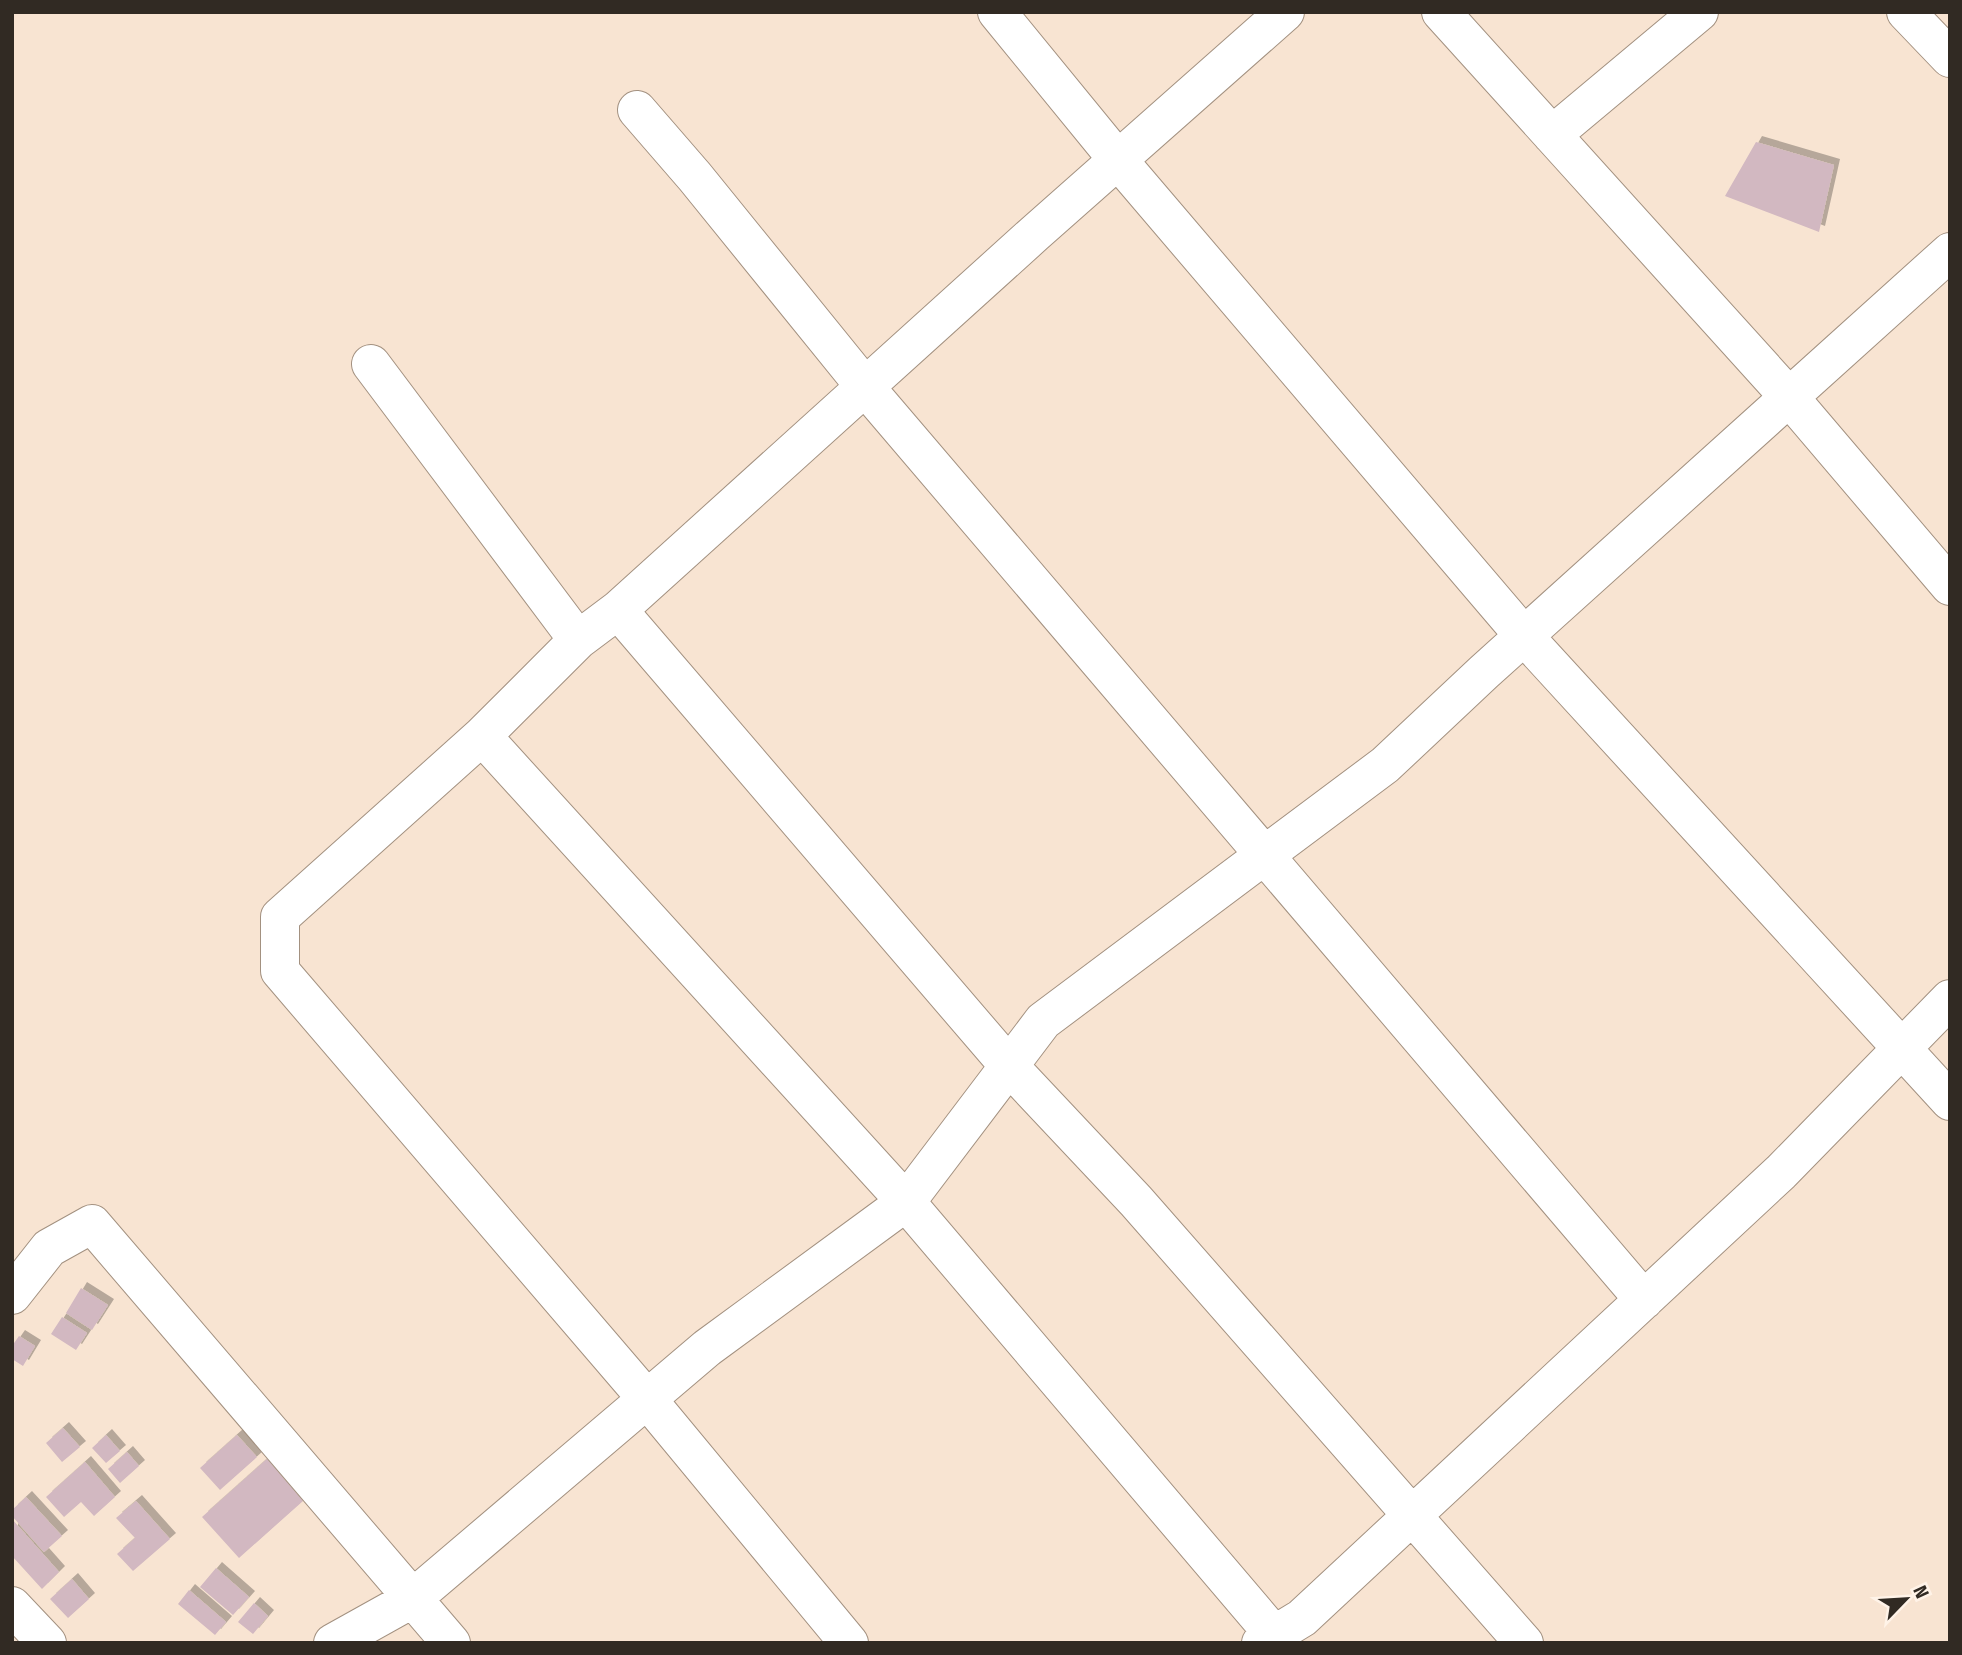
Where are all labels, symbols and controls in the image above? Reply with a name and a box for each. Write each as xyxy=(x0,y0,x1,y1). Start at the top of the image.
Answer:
north arrow xyxy=(1871,1564,1941,1634)
text: N xyxy=(1908,1582,1934,1602)

